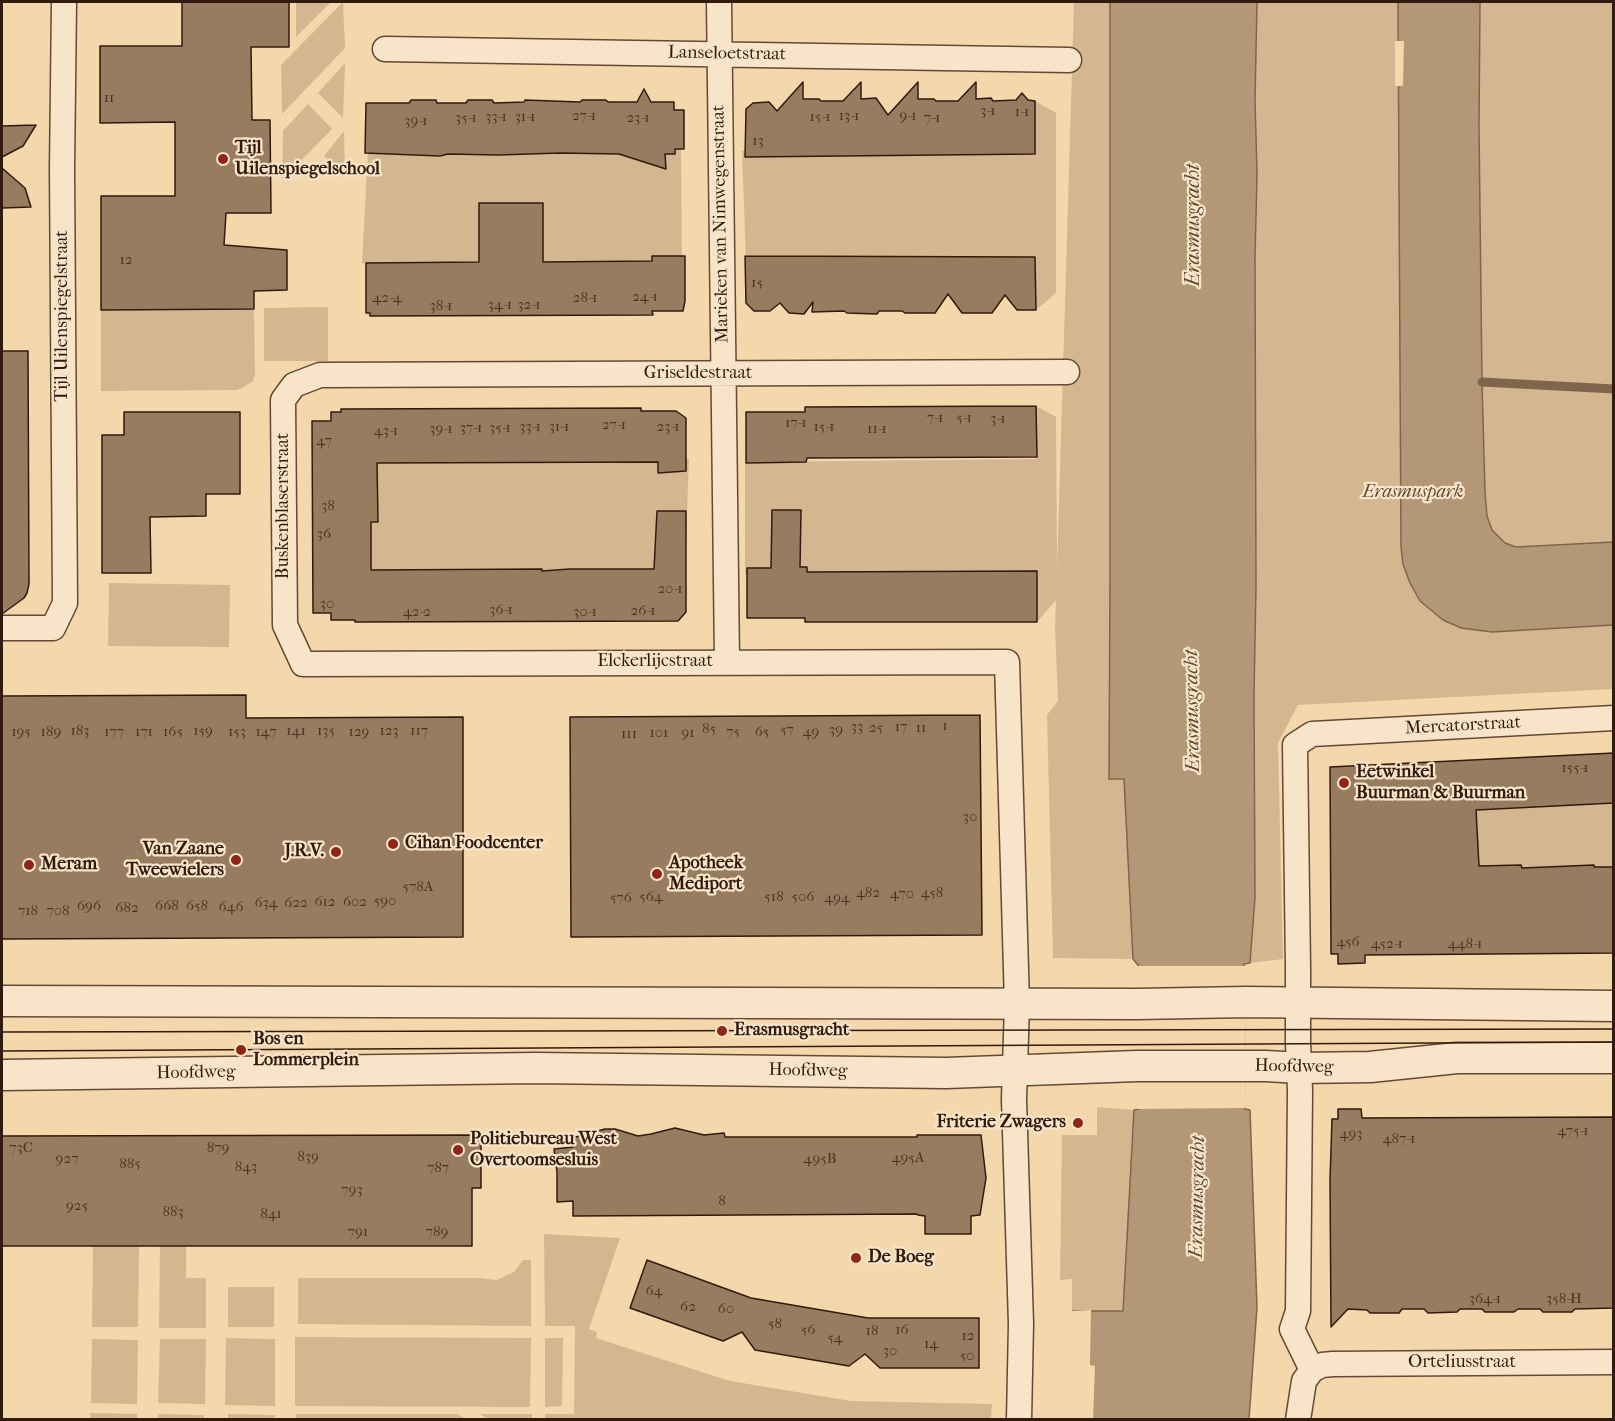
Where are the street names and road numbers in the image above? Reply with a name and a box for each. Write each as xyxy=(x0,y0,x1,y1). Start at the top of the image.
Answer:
street label: Lanseloetstraat xyxy=(668,42,786,66)
street label: Marieken van Nimwegenstraat xyxy=(708,105,734,343)
street label: Tijl Uilenspiegelstraat xyxy=(52,230,74,402)
street label: Griseldestraat xyxy=(644,363,752,385)
street label: Buskenblaserstraat xyxy=(273,433,295,579)
street label: Elckerlijcstraat xyxy=(597,651,713,673)
street label: Mercatorstraat xyxy=(1405,712,1521,740)
street label: Hoofdweg xyxy=(1254,1056,1334,1078)
street label: Hoofdweg xyxy=(768,1060,848,1082)
street label: Hoofdweg xyxy=(156,1062,236,1084)
street label: Orteliusstraat xyxy=(1408,1352,1516,1374)

